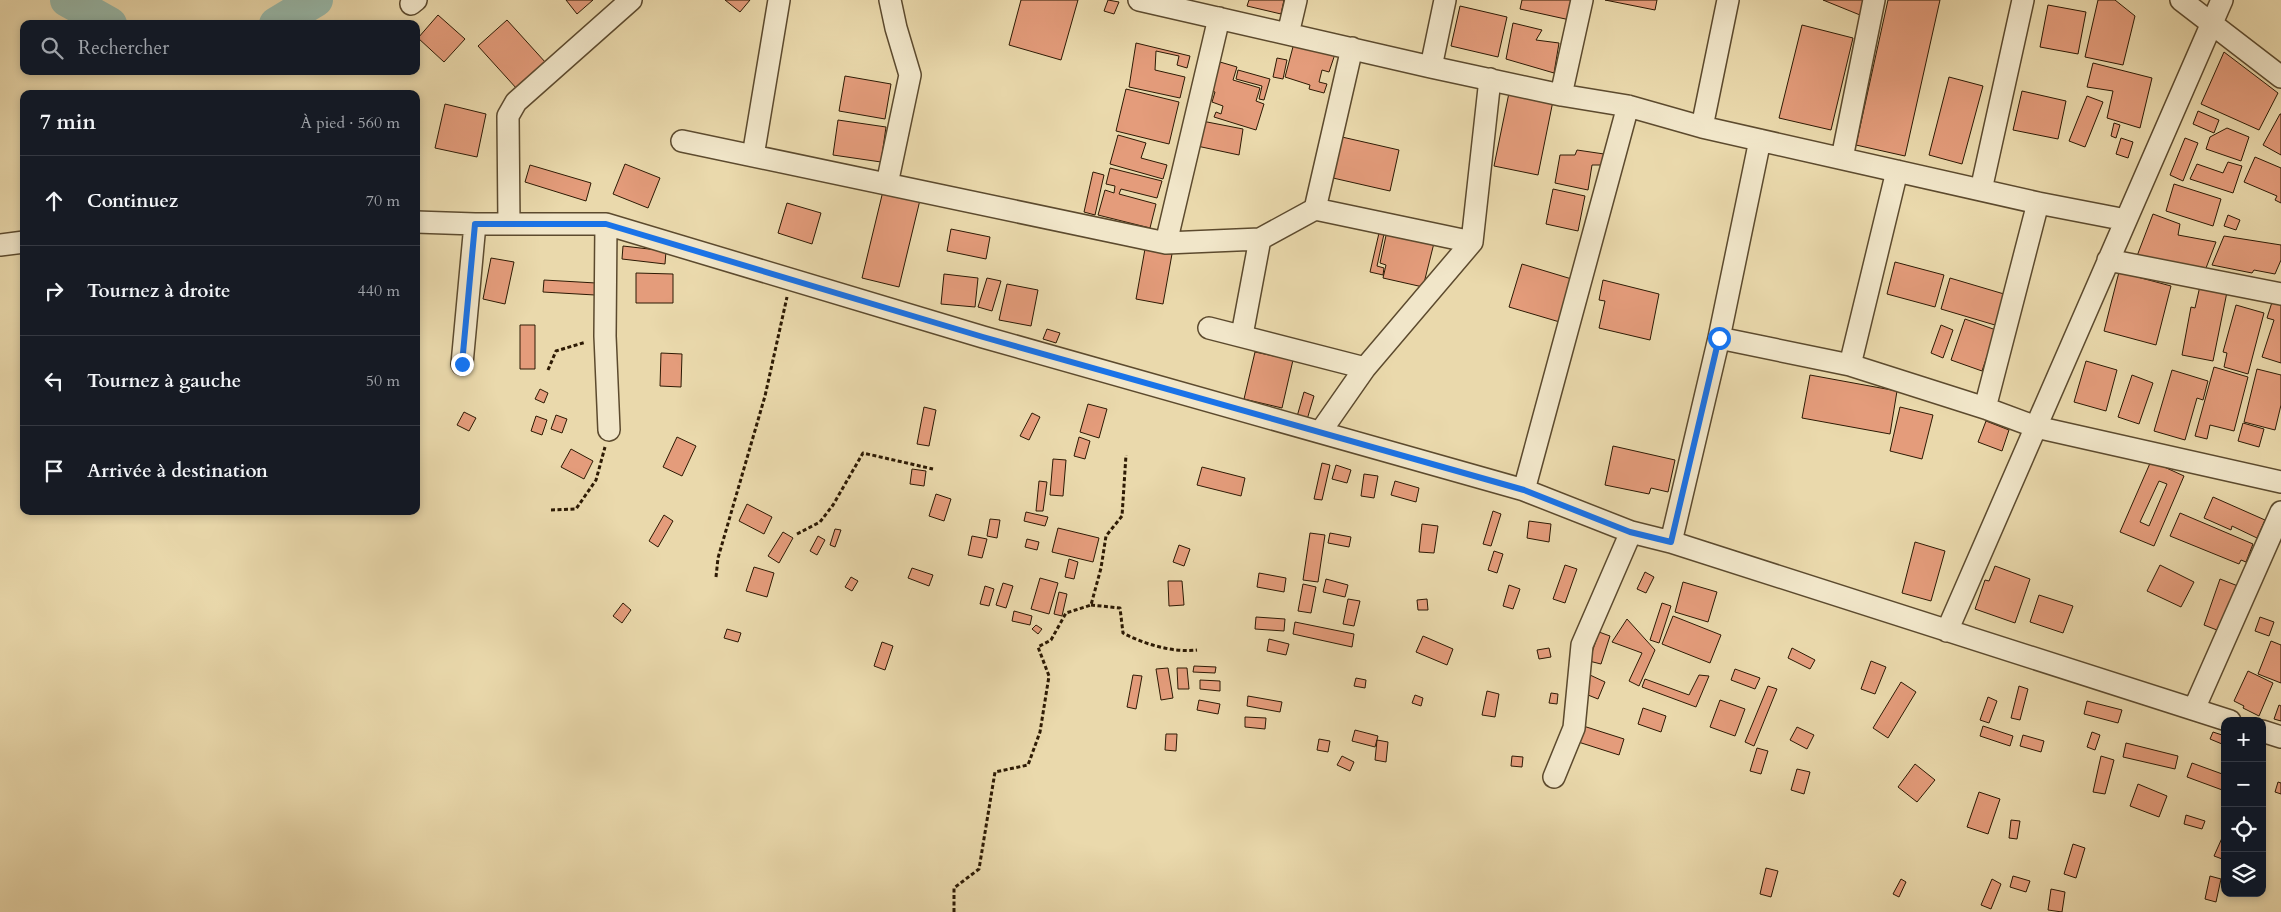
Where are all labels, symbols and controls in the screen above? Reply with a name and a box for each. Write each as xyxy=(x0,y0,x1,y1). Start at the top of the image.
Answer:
search box xyxy=(20,20,420,75)
icon: search xyxy=(38,34,66,62)
text: Rechercher xyxy=(78,35,169,61)
text: 7 min xyxy=(40,108,96,137)
text: À pied · 560 m xyxy=(300,112,400,134)
icon: ahead xyxy=(40,187,68,215)
text: Continuez xyxy=(87,188,178,214)
text: 70 m xyxy=(366,190,400,212)
icon: right xyxy=(40,277,68,305)
text: Tournez à droite xyxy=(87,278,230,304)
text: 440 m xyxy=(358,280,400,302)
route start xyxy=(1708,327,1731,350)
route end xyxy=(451,353,474,376)
icon: left xyxy=(40,367,68,395)
text: Tournez à gauche xyxy=(87,368,241,394)
text: 50 m xyxy=(366,370,400,392)
icon: arrive xyxy=(40,457,68,485)
text: Arrivée à destination xyxy=(87,458,268,484)
map controls xyxy=(2221,717,2266,897)
button: + xyxy=(2221,717,2266,762)
button: − xyxy=(2221,762,2266,807)
button: locate xyxy=(2221,807,2266,852)
button: layers xyxy=(2221,852,2266,897)

